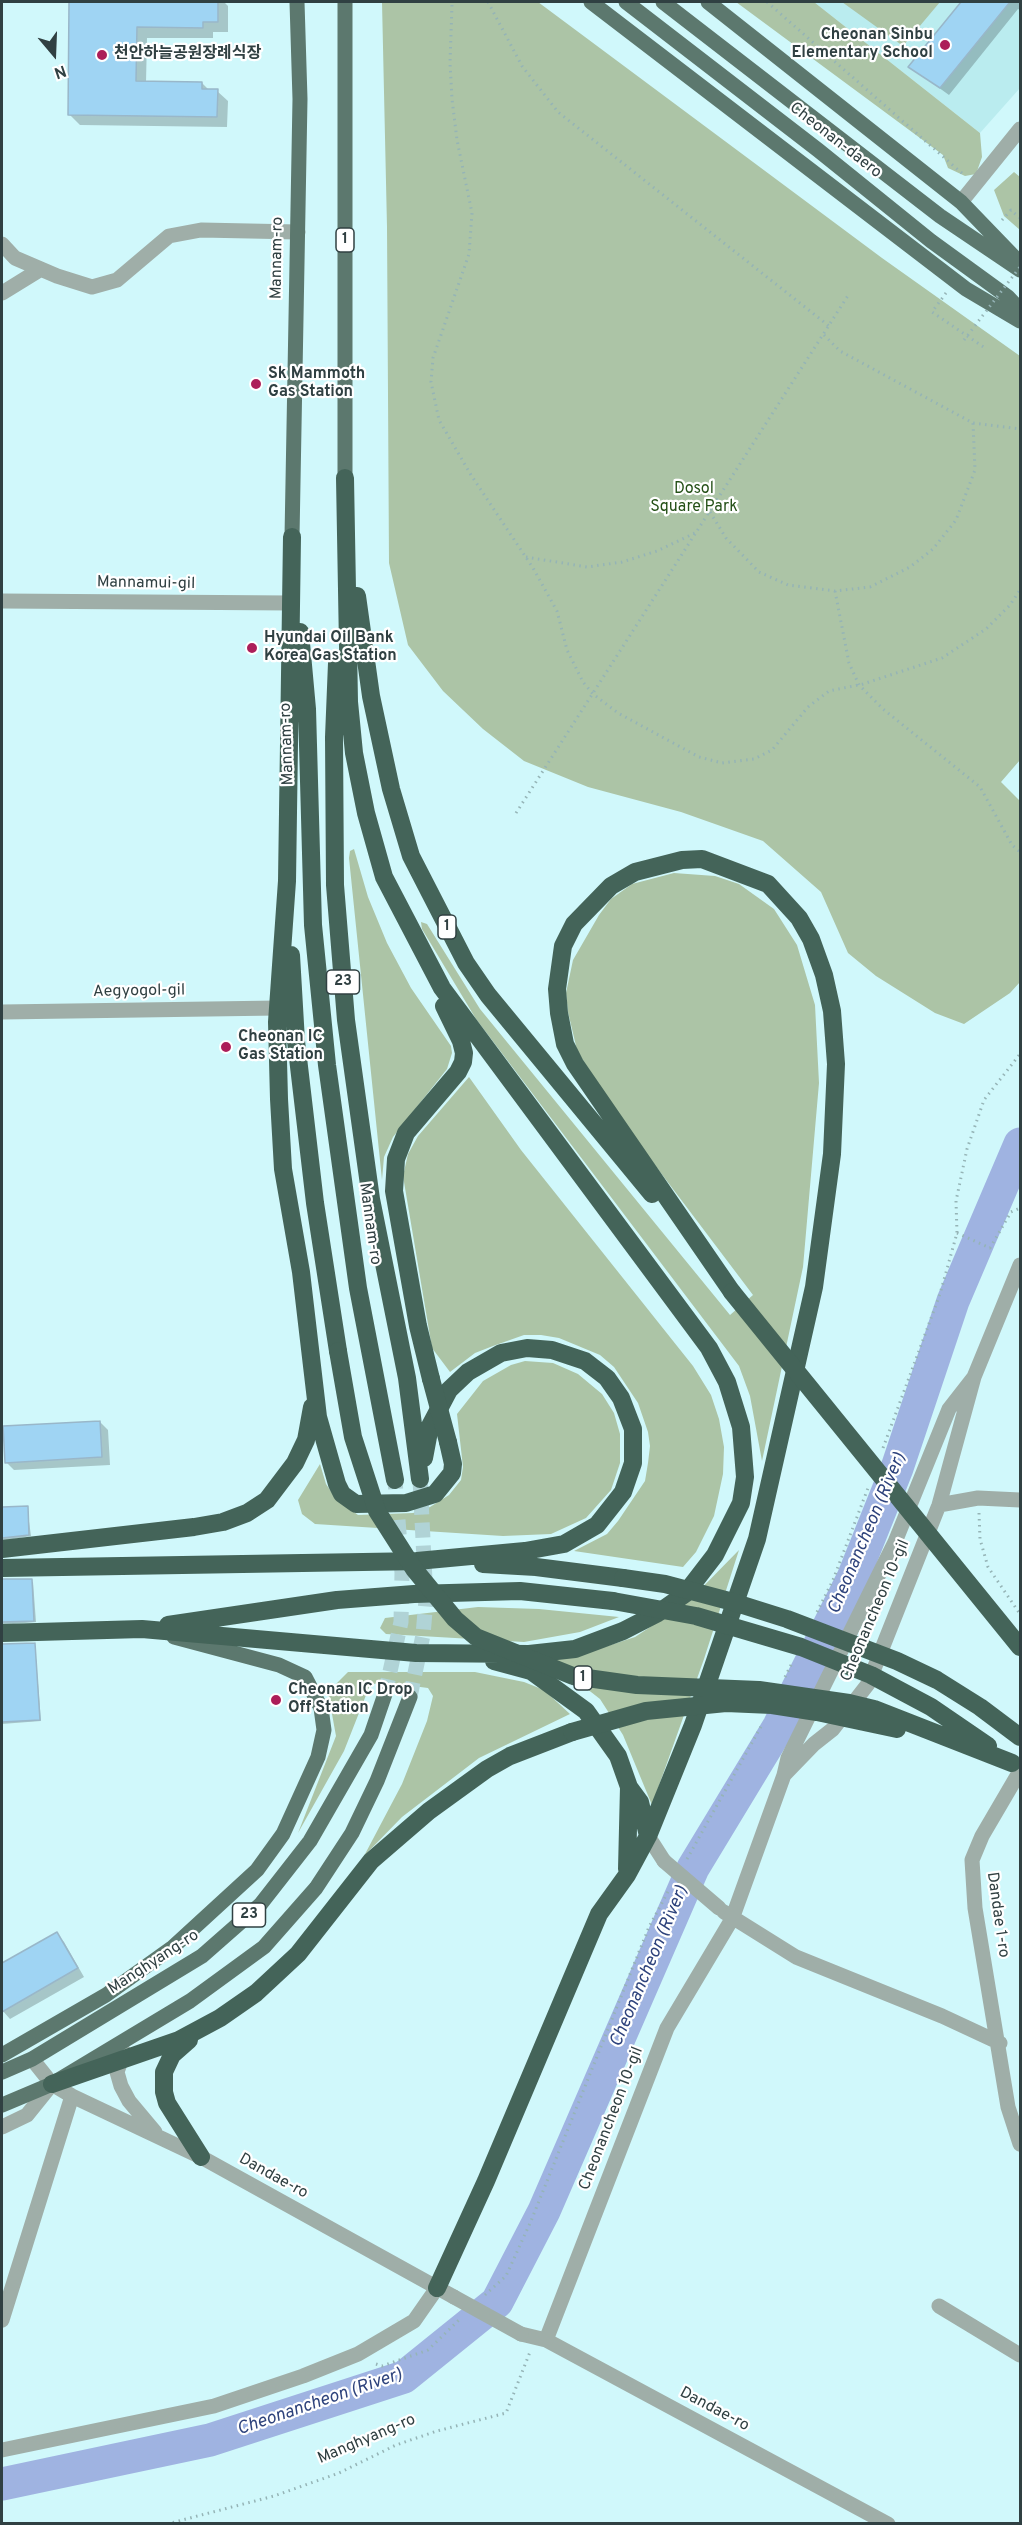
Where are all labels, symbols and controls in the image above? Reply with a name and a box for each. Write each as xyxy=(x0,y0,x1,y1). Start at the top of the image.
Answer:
north arrow xyxy=(24,24,84,84)
place label: Cheonan Sinbu Elementary School xyxy=(791,26,933,64)
marker: Cheonan Sinbu Elementary School xyxy=(938,38,952,52)
place label: 천안하늘공원장례식장 xyxy=(114,45,261,65)
marker: 천안하늘공원장례식장 xyxy=(95,48,109,62)
text: N xyxy=(51,60,69,82)
street label: Cheonan-daero xyxy=(785,99,885,183)
street label: Mannam-ro xyxy=(268,217,288,299)
road number: 1 xyxy=(336,228,354,252)
place label: Sk Mammoth Gas Station xyxy=(268,365,365,403)
marker: Sk Mammoth Gas Station xyxy=(249,377,263,391)
park label: Dosol Square Park xyxy=(650,480,738,518)
street label: Mannamui-gil xyxy=(97,574,195,594)
place label: Hyundai Oil Bank Korea Gas Station xyxy=(264,629,397,667)
marker: Hyundai Oil Bank Korea Gas Station xyxy=(245,641,259,655)
street label: Mannam-ro xyxy=(277,702,299,786)
road number: 1 xyxy=(438,915,456,939)
road number: 23 xyxy=(326,970,360,994)
street label: Aegyogol-gil xyxy=(93,982,185,1002)
place label: Cheonan IC Gas Station xyxy=(238,1028,323,1066)
marker: Cheonan IC Gas Station xyxy=(219,1040,233,1054)
street label: Mannam-ro xyxy=(354,1182,384,1266)
water label: Cheonancheon (River) xyxy=(824,1450,912,1618)
street label: Cheonancheon 10-gil xyxy=(837,1537,915,1685)
road number: 1 xyxy=(574,1666,592,1690)
place label: Cheonan IC Drop Off Station xyxy=(288,1681,413,1719)
marker: Cheonan IC Drop Off Station xyxy=(269,1693,283,1707)
street label: Dandae 1-ro xyxy=(981,1871,1013,1959)
water label: Cheonancheon (River) xyxy=(606,1883,694,2051)
road number: 23 xyxy=(232,1903,266,1927)
street label: Manghyang-ro xyxy=(105,1927,203,1999)
street label: Cheonancheon 10-gil xyxy=(576,2045,648,2193)
street label: Dandae-ro xyxy=(235,2150,311,2204)
water label: Cheonancheon (River) xyxy=(235,2365,405,2441)
street label: Dandae-ro xyxy=(676,2384,752,2436)
street label: Manghyang-ro xyxy=(315,2411,419,2469)

